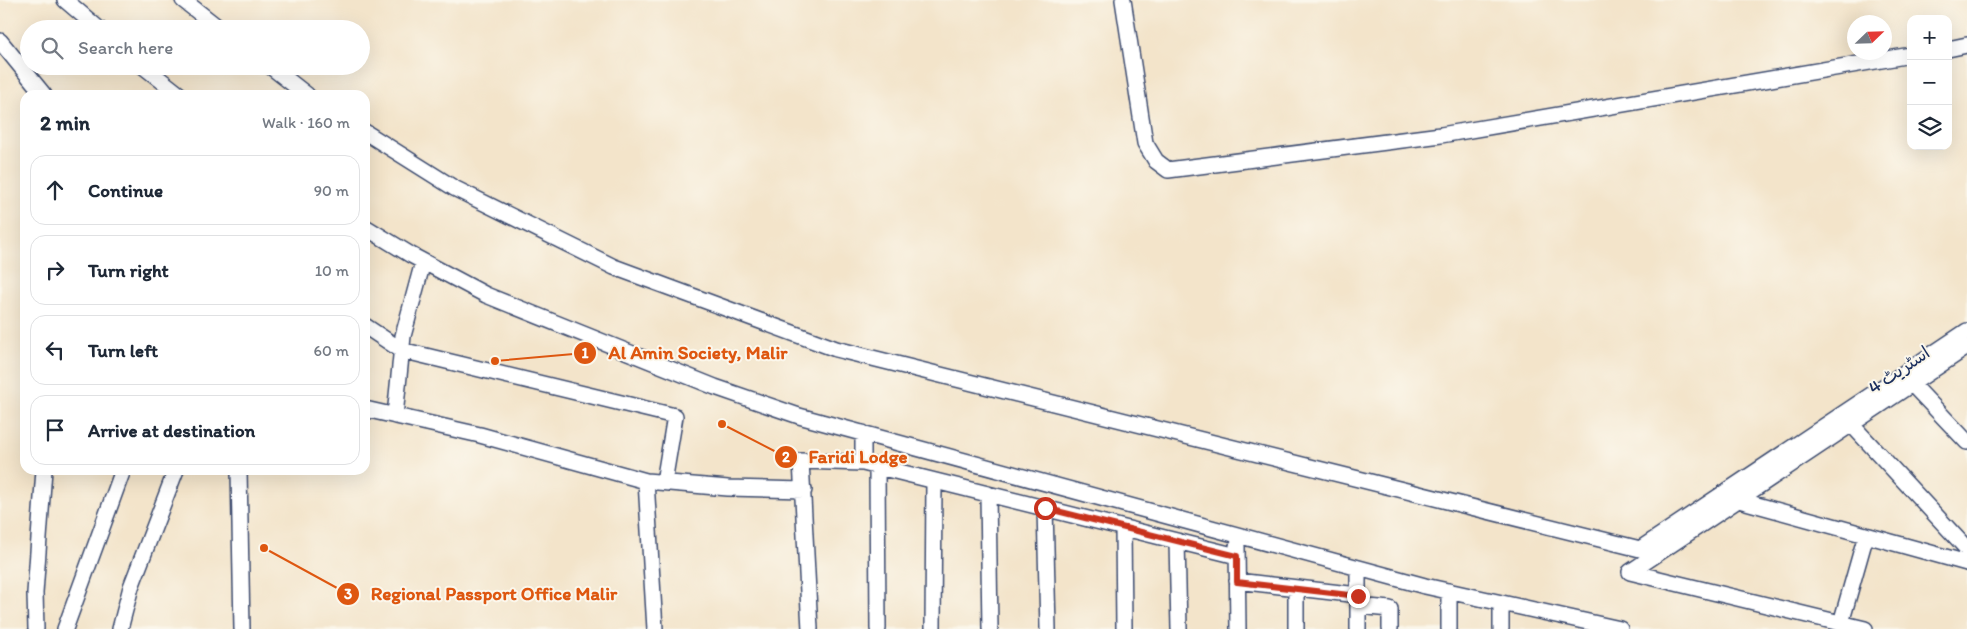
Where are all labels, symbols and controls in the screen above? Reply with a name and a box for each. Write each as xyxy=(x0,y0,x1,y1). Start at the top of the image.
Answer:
north arrow xyxy=(1847,15,1892,60)
map controls xyxy=(1907,15,1952,150)
button: + xyxy=(1907,15,1952,60)
search box xyxy=(20,20,370,75)
icon: search xyxy=(38,34,66,62)
text: Search here xyxy=(78,36,173,59)
button: − xyxy=(1907,60,1952,105)
button: layers xyxy=(1907,105,1952,150)
text: 2 min xyxy=(40,110,90,135)
text: Walk · 160 m xyxy=(262,113,350,132)
icon: ahead xyxy=(41,176,69,204)
text: Continue xyxy=(88,179,163,202)
text: 90 m xyxy=(314,181,349,200)
icon: right xyxy=(41,256,69,284)
text: Turn right xyxy=(88,259,169,282)
text: 10 m xyxy=(315,261,349,280)
icon: left xyxy=(41,336,69,364)
callout: Al Amin Society, Malir xyxy=(573,336,797,370)
text: Turn left xyxy=(88,339,158,362)
text: 60 m xyxy=(314,341,349,360)
text: Al Amin Society, Malir xyxy=(608,341,788,364)
street label: اسٹریٹ 4 xyxy=(1864,341,1934,399)
text: 1 xyxy=(582,344,589,362)
icon: arrive xyxy=(41,416,69,444)
text: Arrive at destination xyxy=(88,419,255,442)
callout: Faridi Lodge xyxy=(773,440,918,474)
text: Faridi Lodge xyxy=(808,445,908,468)
text: 2 xyxy=(782,448,790,466)
route start xyxy=(1034,497,1057,520)
callout: Regional Passport Office Malir xyxy=(335,577,627,611)
text: Regional Passport Office Malir xyxy=(371,582,618,605)
text: 3 xyxy=(344,585,352,603)
route end xyxy=(1347,585,1370,608)

